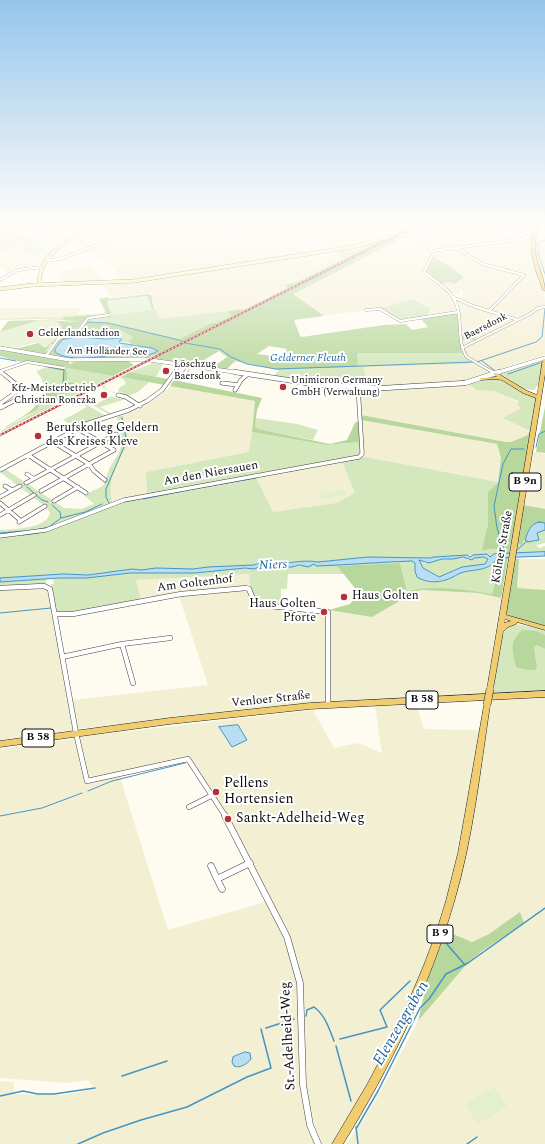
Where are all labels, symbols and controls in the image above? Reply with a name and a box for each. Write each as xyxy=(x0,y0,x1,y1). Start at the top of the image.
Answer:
street label: Baersdonk xyxy=(462,311,510,343)
place label: Gelderlandstadion xyxy=(38,328,120,340)
marker: Gelderlandstadion xyxy=(25,329,35,339)
street label: Am Holländer See xyxy=(67,345,147,359)
water label: Gelderner Fleuth xyxy=(270,352,346,366)
place label: Löschzug Baersdonk xyxy=(174,359,221,382)
marker: Löschzug Baersdonk xyxy=(161,366,171,376)
place label: Unimicron Germany GmbH (Verwaltung) xyxy=(291,375,382,398)
marker: Unimicron Germany GmbH (Verwaltung) xyxy=(278,382,288,392)
place label: Kfz-Meisterbetrieb Christian Ronczka xyxy=(11,383,96,406)
marker: Kfz-Meisterbetrieb Christian Ronczka xyxy=(99,390,109,400)
place label: Berufskolleg Geldern des Kreises Kleve xyxy=(46,422,159,450)
marker: Berufskolleg Geldern des Kreises Kleve xyxy=(33,431,43,441)
street label: An den Niersauen xyxy=(162,459,260,489)
road number: B 9n xyxy=(509,473,541,491)
street label: Kölner Straße xyxy=(490,510,516,584)
water label: Niers xyxy=(258,557,288,575)
street label: Am Goltenhof xyxy=(156,572,234,596)
place label: Haus Golten xyxy=(352,590,419,604)
marker: Haus Golten xyxy=(339,592,349,602)
place label: Haus Golten Pforte xyxy=(249,598,316,626)
marker: Haus Golten Pforte xyxy=(319,607,329,617)
street label: Venloer Straße xyxy=(231,689,311,711)
road number: B 58 xyxy=(406,691,438,709)
road number: B 58 xyxy=(22,729,54,747)
place label: Pellens Hortensien xyxy=(224,776,294,808)
marker: Pellens Hortensien xyxy=(211,787,221,797)
place label: Sankt-Adelheid-Weg xyxy=(236,811,365,827)
marker: Sankt-Adelheid-Weg xyxy=(223,814,233,824)
road number: B 9 xyxy=(427,925,453,943)
water label: Elenzengraben xyxy=(370,978,434,1070)
street label: St.-Adelheid-Weg xyxy=(278,981,300,1091)

